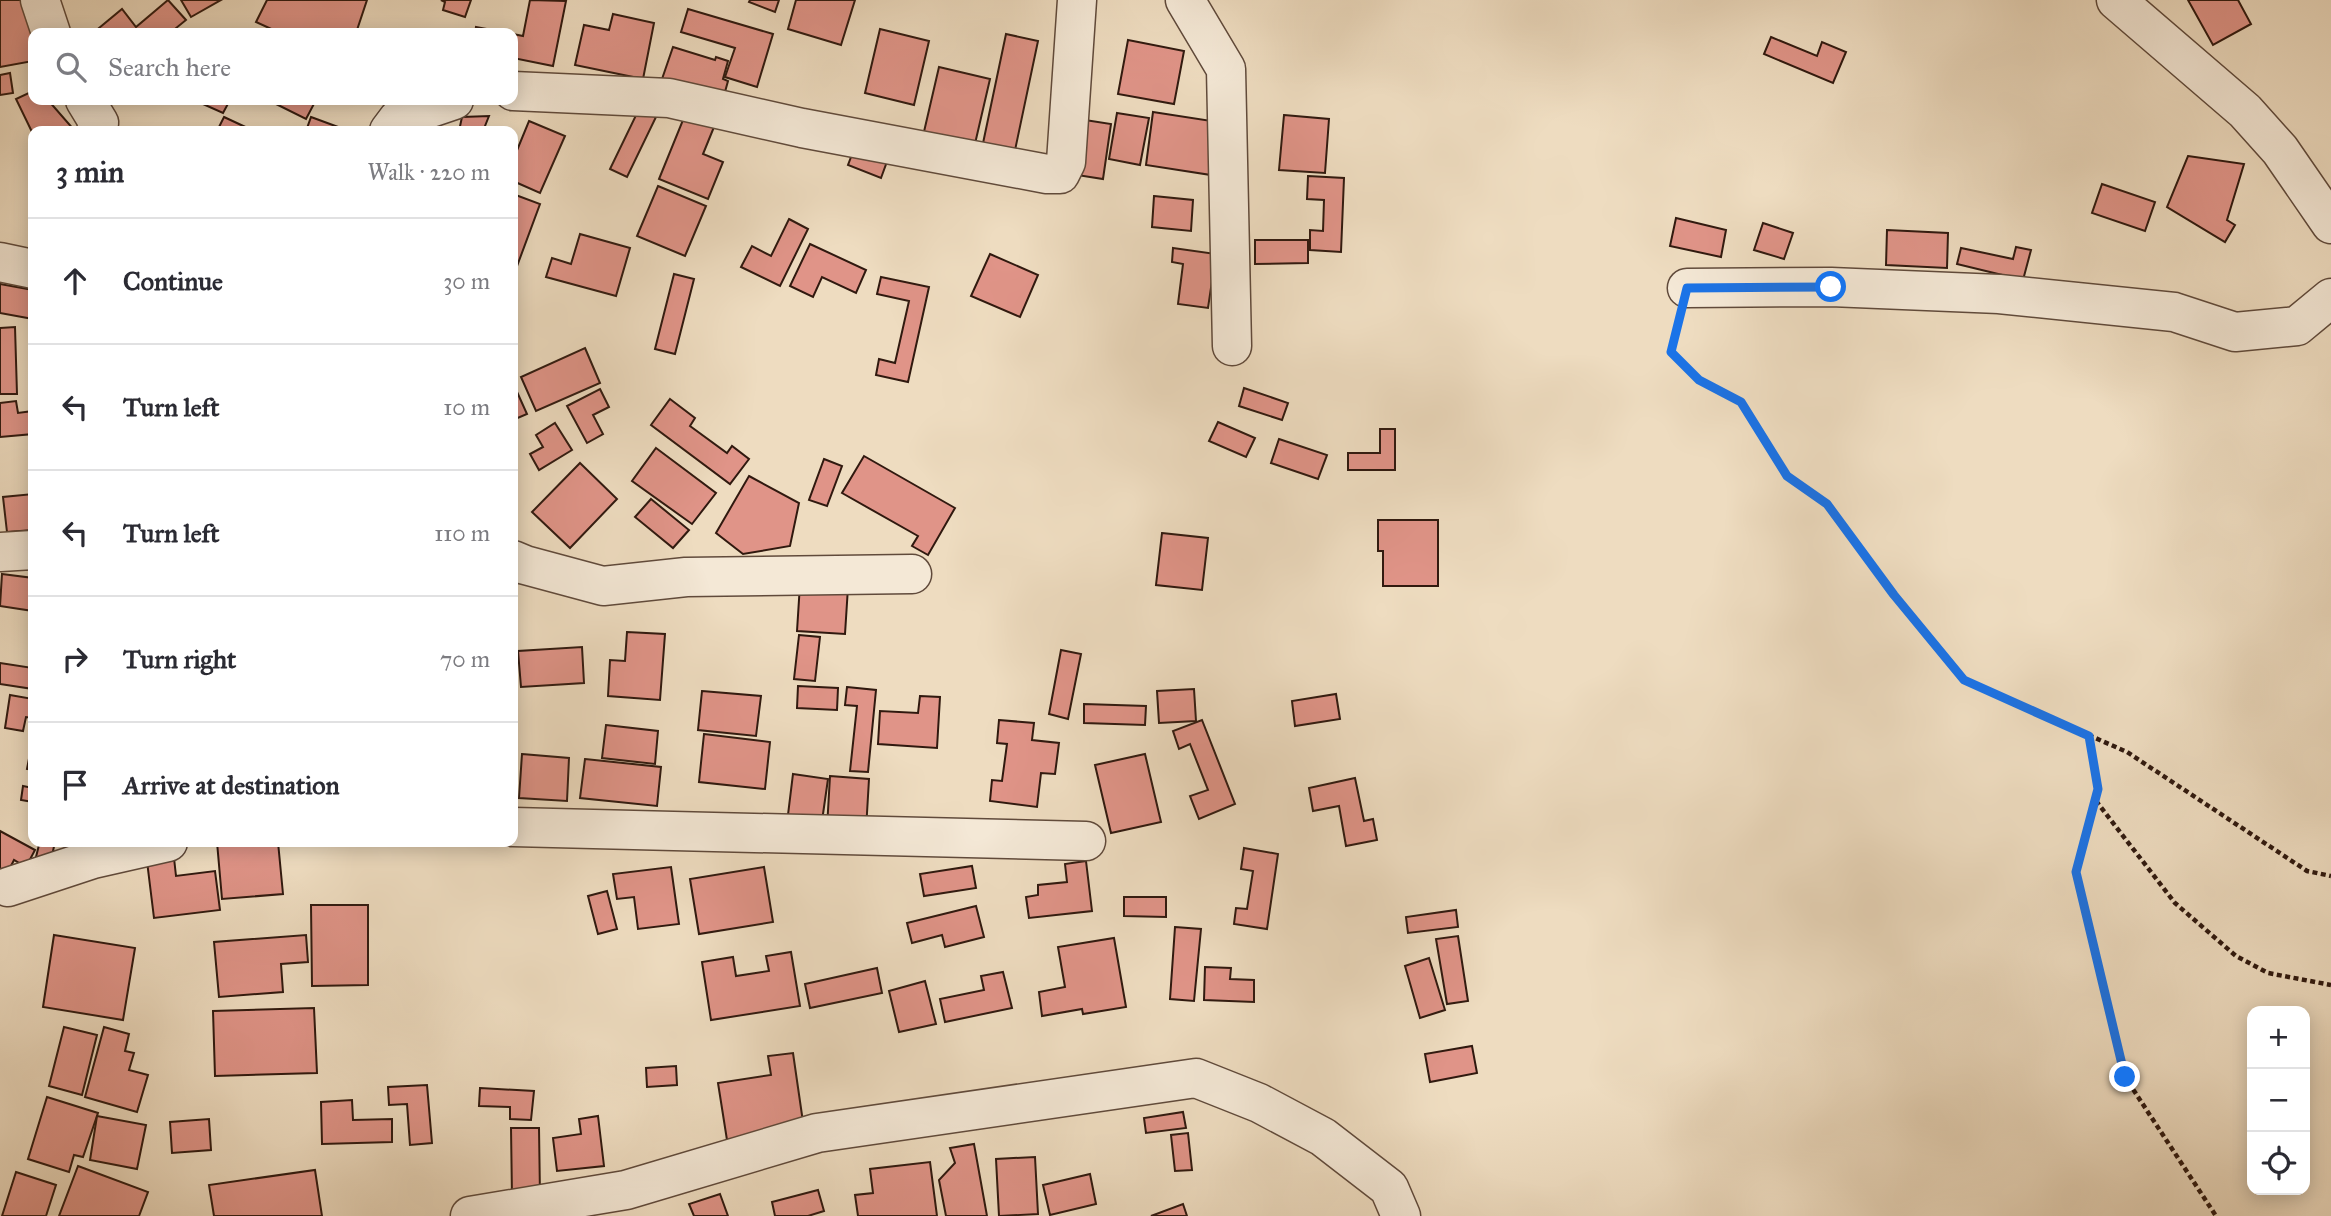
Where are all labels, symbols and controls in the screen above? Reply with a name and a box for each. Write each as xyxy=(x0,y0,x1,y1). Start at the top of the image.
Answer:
search box xyxy=(28,28,518,105)
icon: search xyxy=(52,48,90,86)
text: Search here xyxy=(108,51,231,83)
text: 3 min xyxy=(56,154,124,190)
text: Walk · 220 m xyxy=(367,158,490,186)
icon: ahead xyxy=(56,262,94,300)
text: Continue xyxy=(123,265,223,297)
text: 30 m xyxy=(443,267,490,295)
route start xyxy=(1815,271,1846,302)
icon: left xyxy=(56,388,94,426)
text: Turn left xyxy=(123,391,219,423)
text: 10 m xyxy=(443,393,490,421)
icon: left xyxy=(56,514,94,552)
text: Turn left xyxy=(123,517,219,549)
text: 110 m xyxy=(434,519,490,547)
icon: right xyxy=(56,640,94,678)
text: Turn right xyxy=(123,643,236,675)
text: 70 m xyxy=(440,645,490,673)
icon: arrive xyxy=(56,766,94,804)
text: Arrive at destination xyxy=(123,769,340,801)
map controls xyxy=(2247,1006,2310,1195)
button: + xyxy=(2247,1006,2310,1069)
route end xyxy=(2109,1061,2140,1092)
button: − xyxy=(2247,1069,2310,1132)
button: locate xyxy=(2247,1132,2310,1195)

